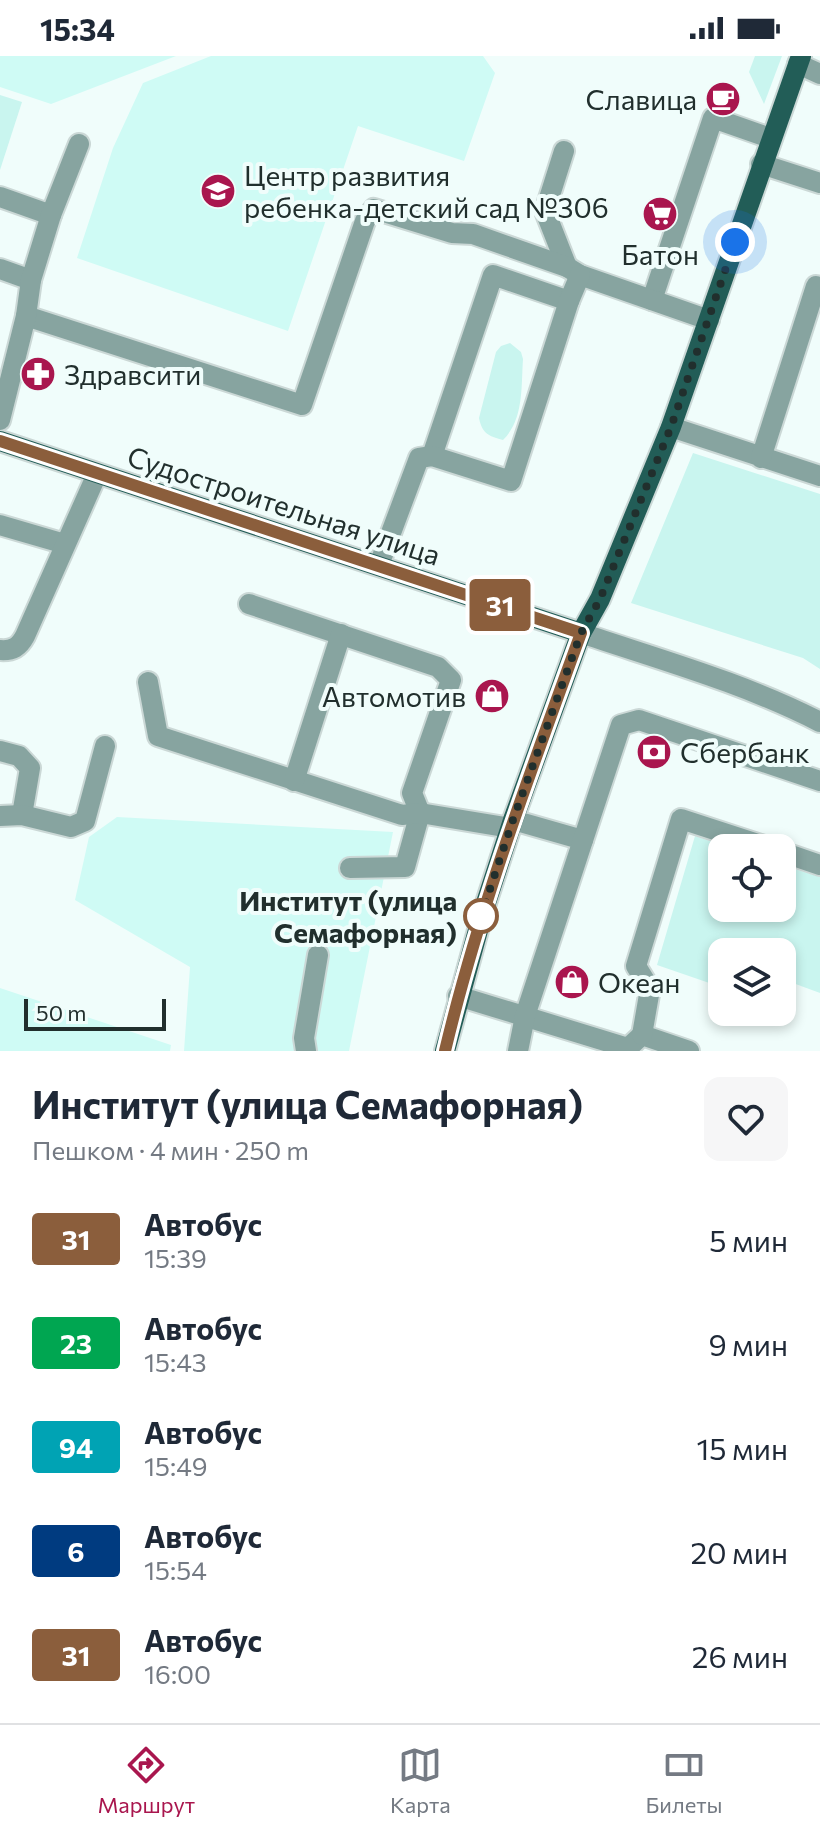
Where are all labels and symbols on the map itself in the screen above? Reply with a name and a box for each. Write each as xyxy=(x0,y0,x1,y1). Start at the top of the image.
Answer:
cafe icon: Славица xyxy=(704,80,742,118)
place label: Славица xyxy=(585,82,697,116)
place label: Центр развития ребенка-детский сад №306 xyxy=(244,158,609,224)
school or university icon: Центр развития ребенка-детский сад №306 xyxy=(199,172,237,210)
supermarket icon: Батон xyxy=(641,195,679,233)
your location xyxy=(715,222,755,262)
place label: Батон xyxy=(621,237,699,271)
pharmacy icon: Здравсити xyxy=(19,355,57,393)
place label: Здравсити xyxy=(64,357,201,391)
street label: Судостроительная улица xyxy=(123,438,445,572)
line badge: 31 xyxy=(464,579,536,631)
shop icon: Автомотив xyxy=(473,677,511,715)
place label: Автомотив xyxy=(322,679,466,713)
bank icon: Сбербанк xyxy=(635,733,673,771)
place label: Сбербанк xyxy=(680,735,810,769)
place label: Институт (улица Семафорная) xyxy=(239,883,457,949)
marker: Институт (улица Семафорная) xyxy=(464,899,498,933)
shop icon: Океан xyxy=(553,963,591,1001)
place label: Океан xyxy=(598,965,680,999)
scale bar xyxy=(24,995,166,1031)

